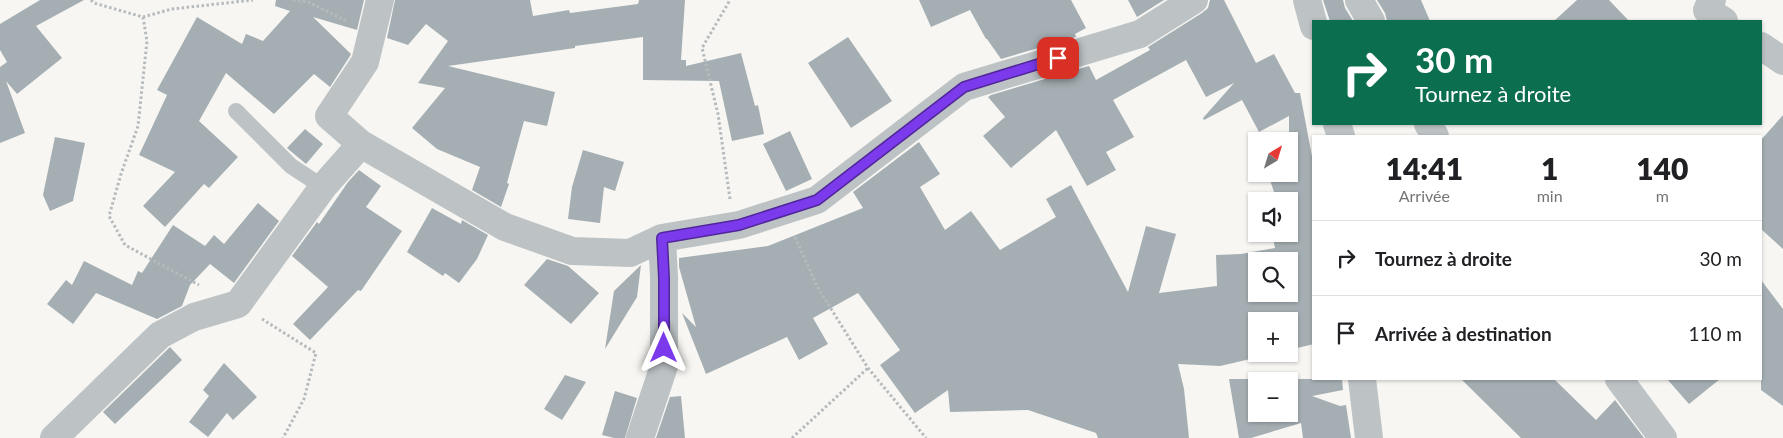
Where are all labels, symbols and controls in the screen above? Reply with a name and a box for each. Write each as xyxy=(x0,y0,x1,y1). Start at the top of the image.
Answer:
pin xyxy=(1037,37,1079,79)
text: 30 m xyxy=(1415,38,1493,80)
icon: right xyxy=(1332,40,1397,105)
icon: arrive xyxy=(1044,44,1072,72)
text: Tournez à droite xyxy=(1415,80,1571,107)
north arrow xyxy=(1248,132,1298,182)
map controls xyxy=(1248,132,1298,422)
text: 14:41 xyxy=(1386,150,1463,186)
text: 1 xyxy=(1541,150,1558,186)
text: 140 xyxy=(1636,150,1688,186)
text: Arrivée xyxy=(1399,186,1450,205)
text: min xyxy=(1537,186,1563,205)
text: m xyxy=(1656,186,1669,205)
button: sound xyxy=(1248,192,1298,242)
icon: right xyxy=(1332,244,1360,272)
text: Tournez à droite xyxy=(1375,247,1512,270)
text: 30 m xyxy=(1699,247,1742,270)
button: search xyxy=(1248,252,1298,302)
button: + xyxy=(1248,312,1298,362)
icon: arrive xyxy=(1332,319,1360,347)
position arrow xyxy=(637,321,689,373)
text: Arrivée à destination xyxy=(1375,322,1552,345)
text: 110 m xyxy=(1688,322,1742,345)
button: − xyxy=(1248,372,1298,422)

